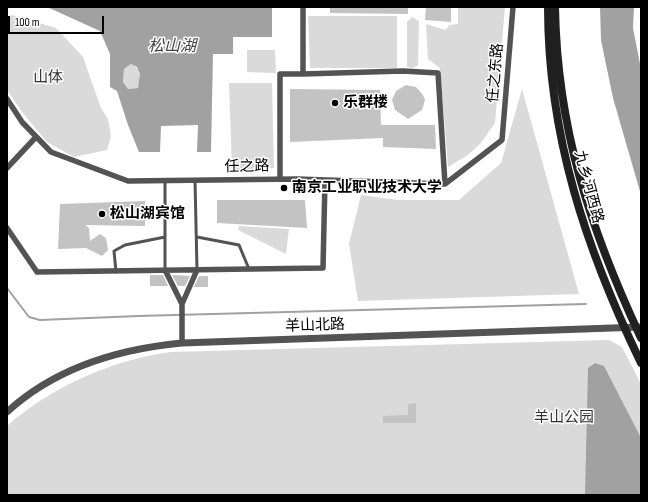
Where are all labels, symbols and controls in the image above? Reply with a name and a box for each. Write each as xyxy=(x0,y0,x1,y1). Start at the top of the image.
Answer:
scale bar xyxy=(10,8,106,34)
text: 100 m xyxy=(15,15,40,30)
water label: 松山湖 xyxy=(148,37,196,57)
street label: 任之东路 xyxy=(484,42,508,104)
park label: 山体 xyxy=(33,69,63,87)
place label: 乐群楼 xyxy=(343,94,388,112)
marker: 乐群楼 xyxy=(330,98,340,108)
street label: 九乡河西路 xyxy=(570,148,606,226)
street label: 任之路 xyxy=(224,158,270,176)
place label: 南京工业职业技术大学 xyxy=(292,179,442,197)
marker: 南京工业职业技术大学 xyxy=(279,183,289,193)
place label: 松山湖宾馆 xyxy=(110,205,185,223)
marker: 松山湖宾馆 xyxy=(97,209,107,219)
street label: 羊山北路 xyxy=(285,316,345,336)
park label: 羊山公园 xyxy=(534,409,594,427)

